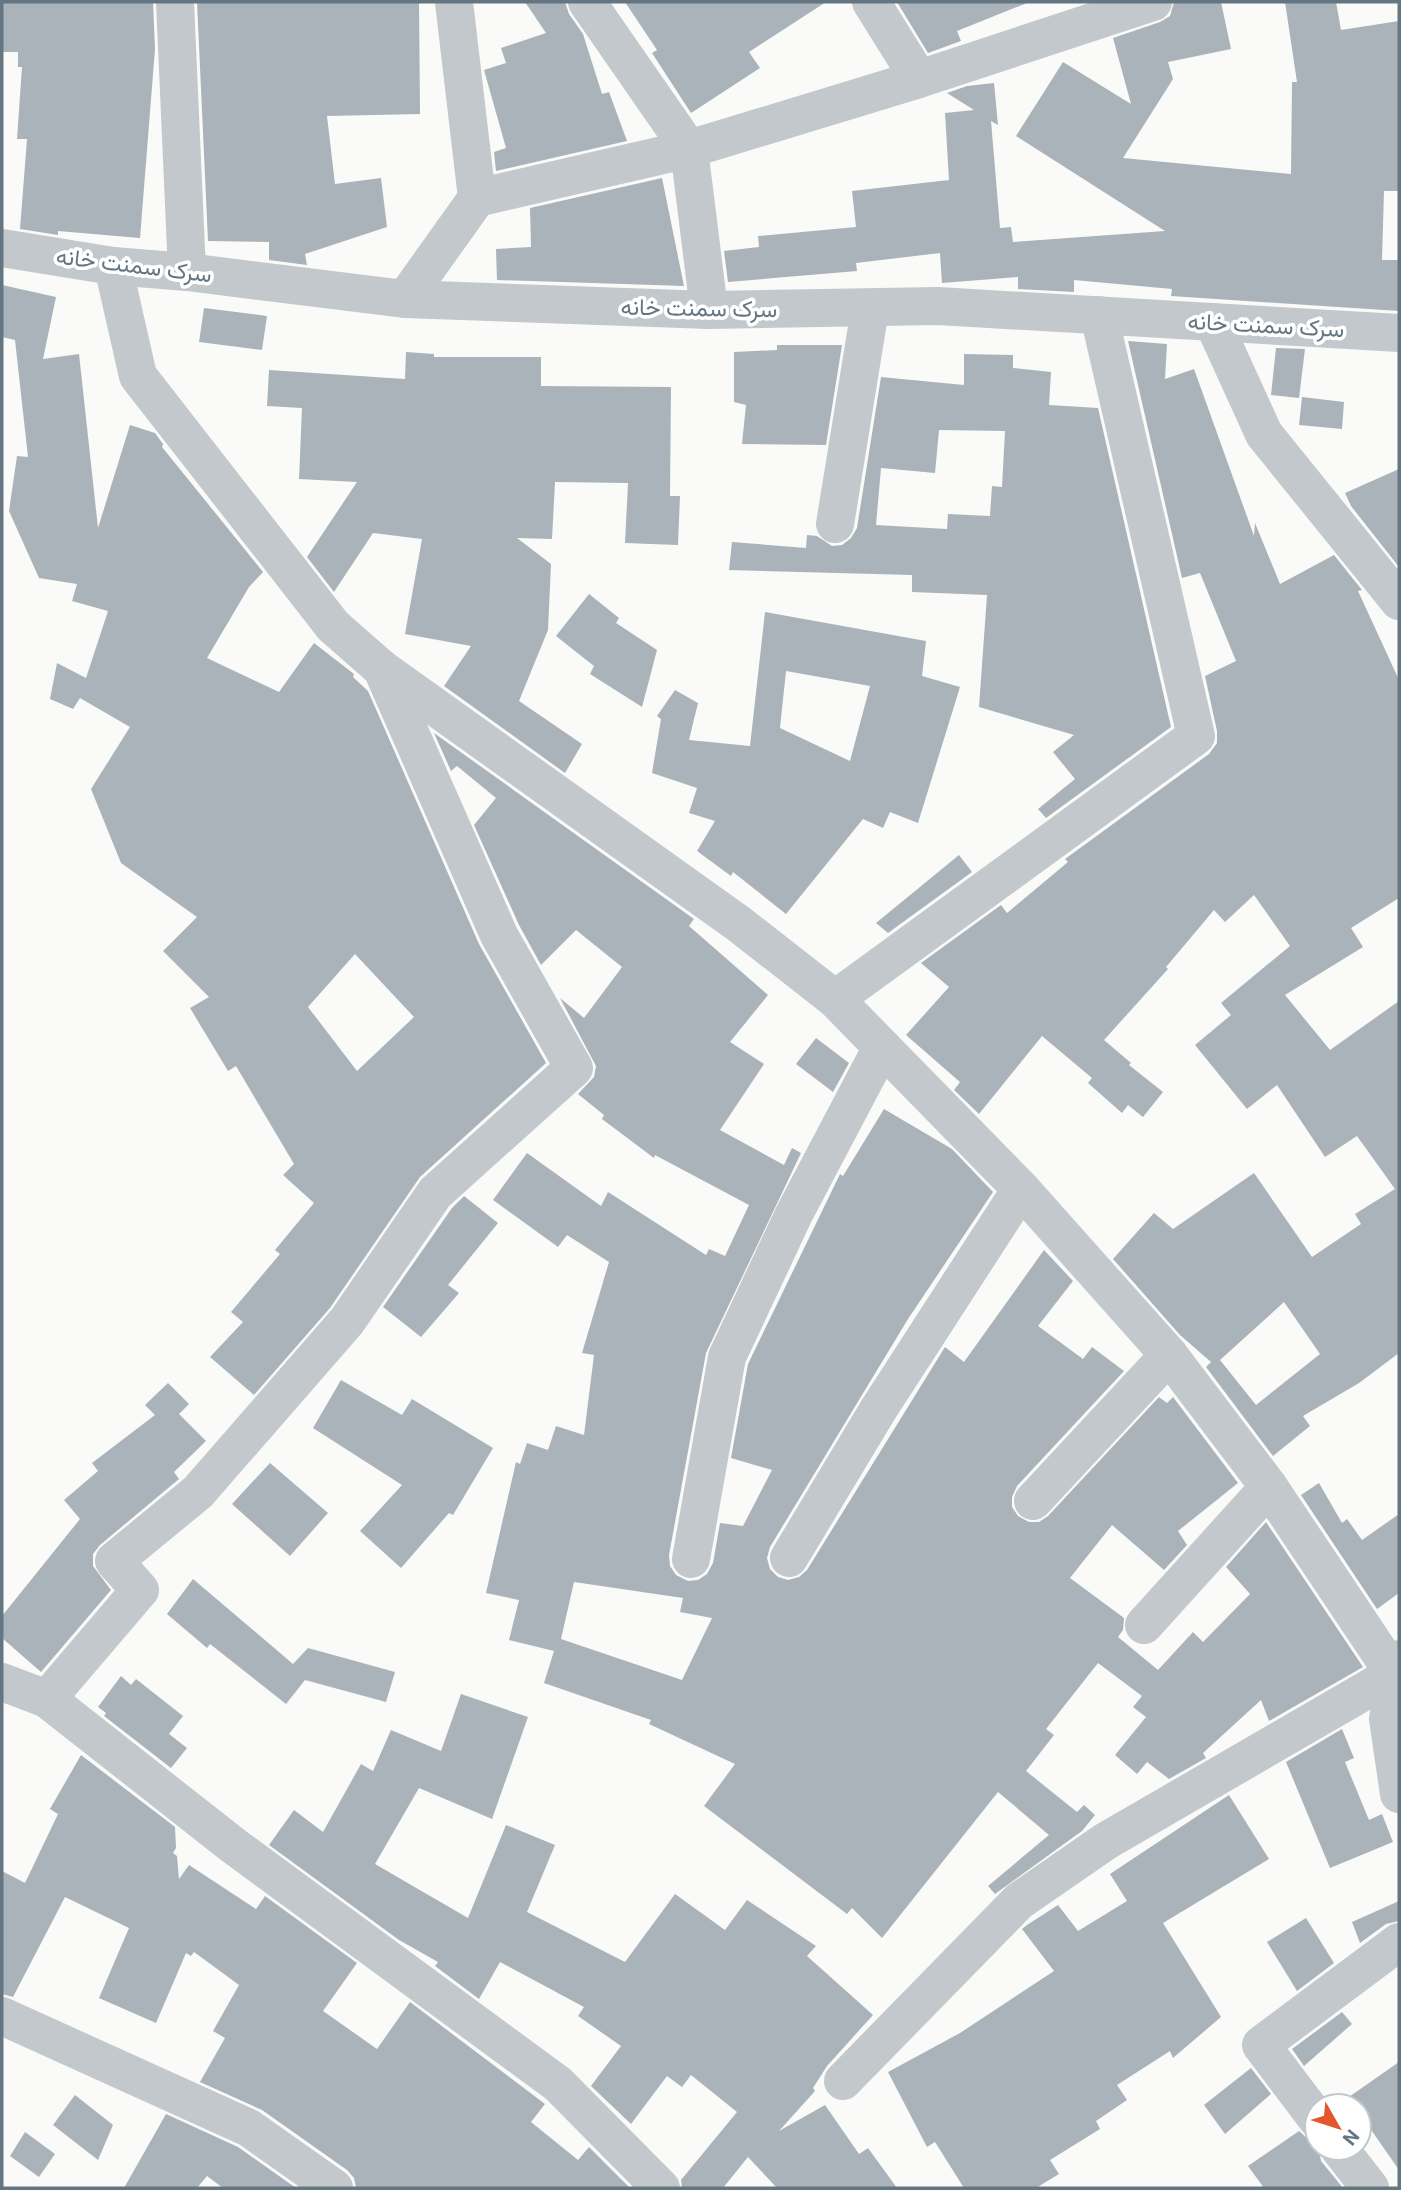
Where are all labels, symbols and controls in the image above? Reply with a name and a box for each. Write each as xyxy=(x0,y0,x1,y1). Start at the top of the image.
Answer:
street label: سرک سمنت خانه xyxy=(54,243,213,289)
street label: سرک سمنت خانه xyxy=(620,294,778,324)
street label: سرک سمنت خانه xyxy=(1187,308,1345,344)
north arrow xyxy=(1303,2092,1373,2162)
text: N xyxy=(1338,2125,1364,2150)

